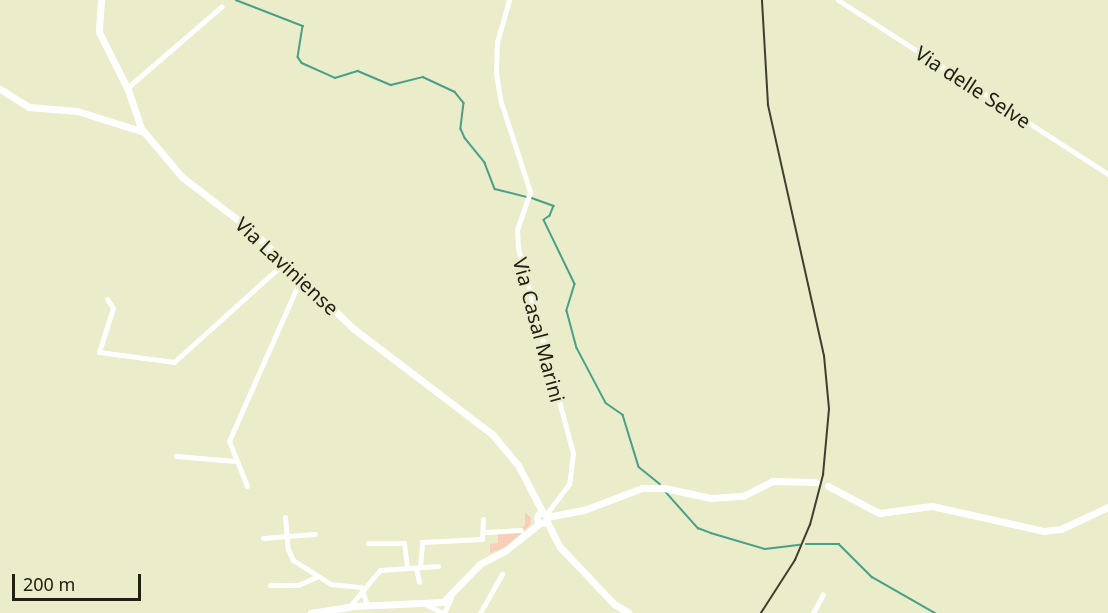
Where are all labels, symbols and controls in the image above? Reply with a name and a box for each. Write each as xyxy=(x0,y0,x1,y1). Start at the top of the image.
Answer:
street label: Via delle Selve xyxy=(911,41,1035,133)
street label: Via Laviniense xyxy=(230,212,344,320)
street label: Via Casal Marini xyxy=(508,255,570,405)
scale bar xyxy=(15,562,144,600)
text: 200 m xyxy=(23,572,75,596)

